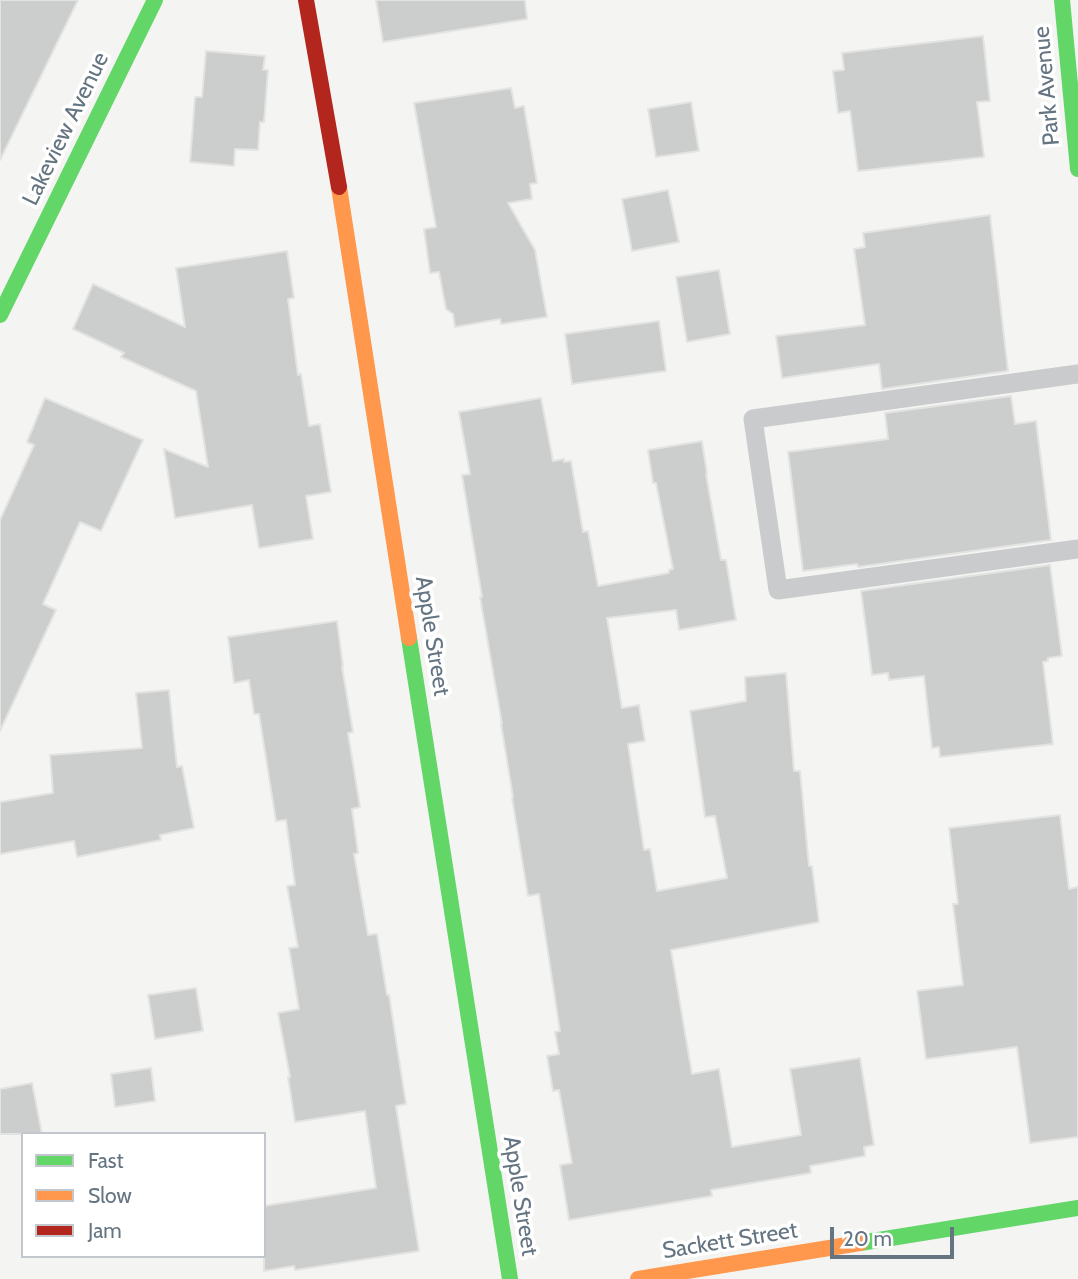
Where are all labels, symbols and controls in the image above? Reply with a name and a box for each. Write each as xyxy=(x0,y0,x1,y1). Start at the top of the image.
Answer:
street label: Park Avenue xyxy=(1028,25,1066,147)
street label: Lakeview Avenue xyxy=(17,48,115,210)
street label: Apple Street xyxy=(409,574,455,698)
legend xyxy=(21,1132,266,1258)
street label: Apple Street xyxy=(497,1134,543,1258)
text: Fast xyxy=(88,1148,124,1173)
text: Slow xyxy=(88,1183,132,1208)
scale bar xyxy=(833,1212,957,1256)
street label: Sackett Street xyxy=(661,1217,799,1265)
text: Jam xyxy=(88,1218,122,1243)
text: 20 m xyxy=(843,1226,892,1251)

